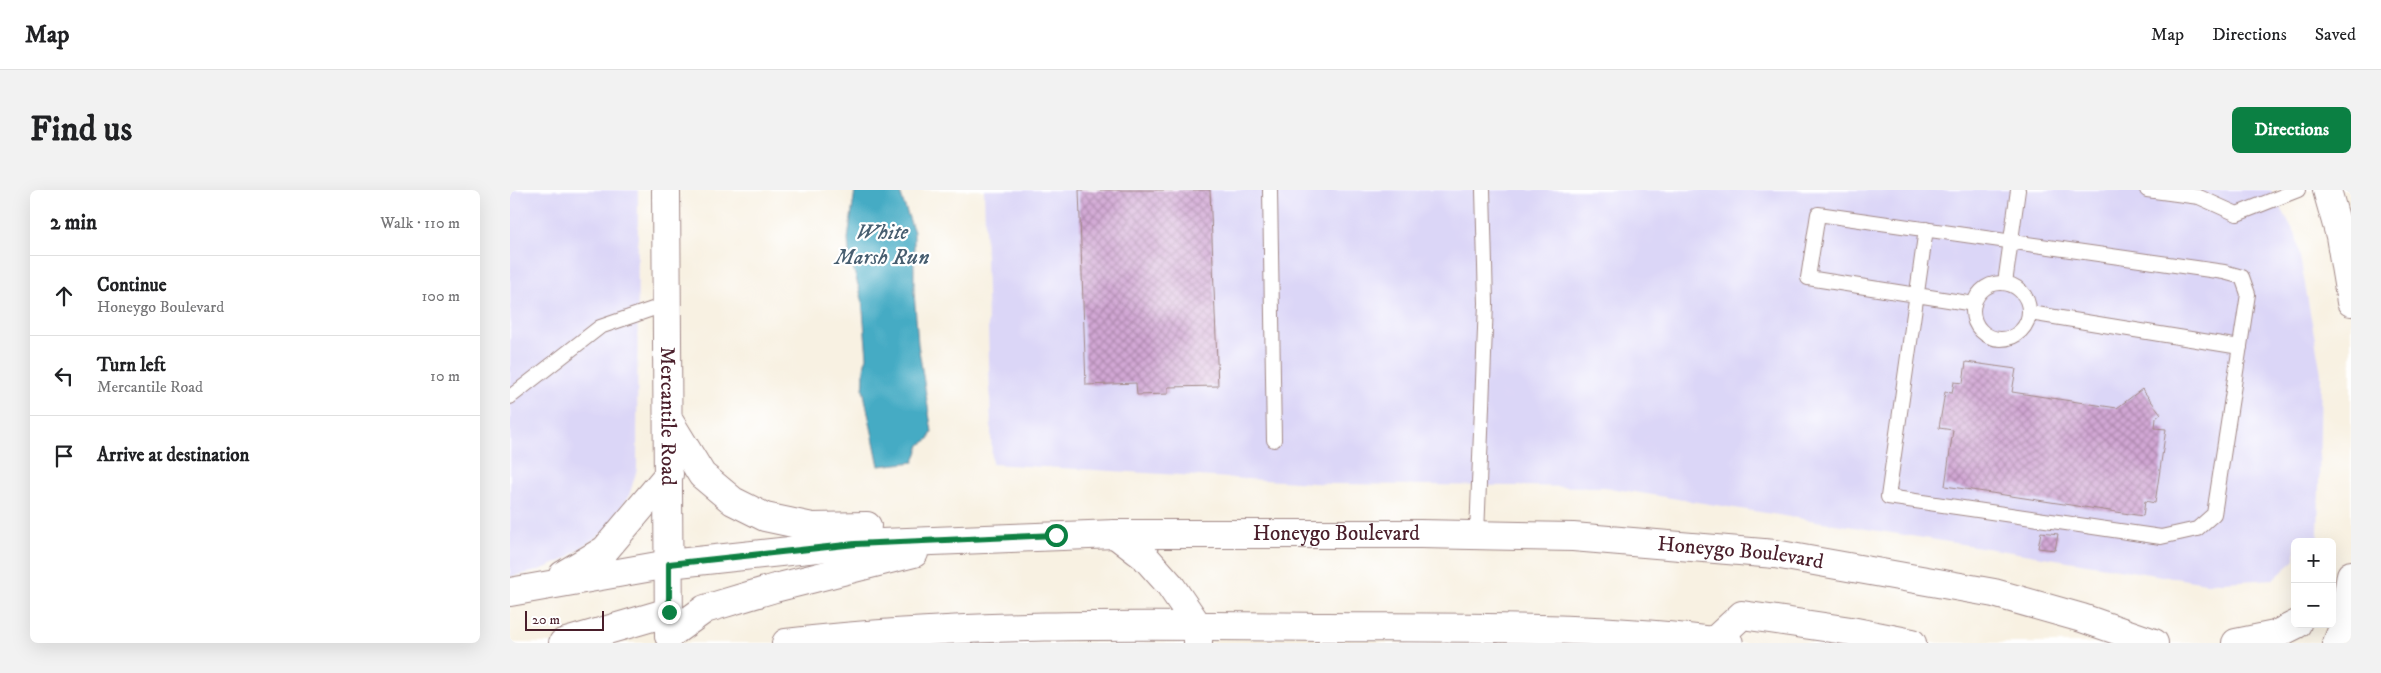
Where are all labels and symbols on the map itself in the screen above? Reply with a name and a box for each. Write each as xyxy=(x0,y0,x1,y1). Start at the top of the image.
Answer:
water label: White Marsh Run xyxy=(833,219,929,271)
street label: Mercantile Road xyxy=(654,346,681,486)
street label: Honeygo Boulevard xyxy=(1253,521,1420,547)
route start xyxy=(1045,524,1068,547)
street label: Honeygo Boulevard xyxy=(1656,531,1826,575)
route end xyxy=(658,601,681,624)
scale bar xyxy=(525,608,604,631)

